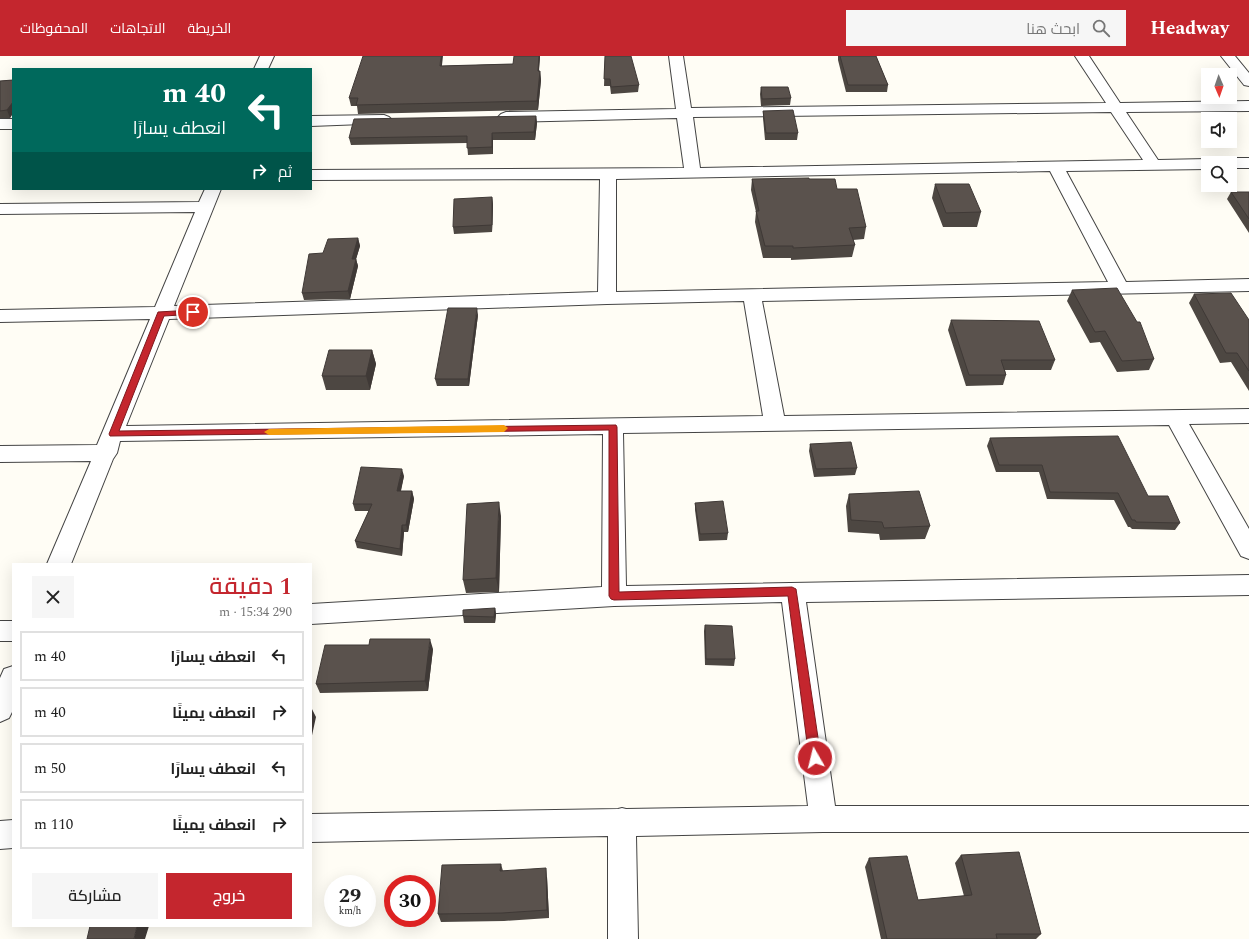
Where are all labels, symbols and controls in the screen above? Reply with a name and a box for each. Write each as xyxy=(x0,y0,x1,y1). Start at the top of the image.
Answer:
search box xyxy=(846,10,1126,46)
text: Headway xyxy=(1150,14,1229,43)
icon: search xyxy=(1090,17,1112,39)
text: المحفوظات xyxy=(20,18,88,39)
text: الاتجاهات xyxy=(110,18,166,39)
text: الخريطة xyxy=(188,18,231,39)
text: ابحث هنا xyxy=(1026,18,1080,41)
north arrow xyxy=(1201,68,1237,104)
map controls xyxy=(1201,68,1237,192)
text: 40 m xyxy=(162,72,226,115)
icon: left xyxy=(240,84,292,136)
button: sound xyxy=(1201,112,1237,148)
text: انعطف يسارًا xyxy=(133,115,226,142)
button: search xyxy=(1201,156,1237,192)
icon: right xyxy=(248,160,270,182)
text: ثم xyxy=(278,161,292,184)
pin xyxy=(176,295,210,329)
icon: arrive xyxy=(182,301,204,323)
text: 1 دقيقة xyxy=(209,569,292,605)
button: close xyxy=(32,576,74,618)
text: 290 m · 15:34 xyxy=(219,602,292,622)
text: 40 m xyxy=(34,645,66,668)
icon: left xyxy=(268,645,290,667)
text: انعطف يسارًا xyxy=(170,646,256,669)
text: 40 m xyxy=(34,701,66,724)
icon: right xyxy=(268,701,290,723)
text: انعطف يمينًا xyxy=(172,702,256,725)
position arrow xyxy=(794,737,836,779)
text: 50 m xyxy=(34,757,66,780)
icon: left xyxy=(268,757,290,779)
text: انعطف يسارًا xyxy=(170,758,256,781)
text: 110 m xyxy=(34,813,73,836)
icon: right xyxy=(268,813,290,835)
text: انعطف يمينًا xyxy=(172,814,256,837)
button: مشاركة xyxy=(32,873,158,919)
button: خروج xyxy=(166,873,292,919)
speed limit sign: 30 xyxy=(384,875,436,927)
text: 29 xyxy=(339,881,361,911)
text: km/h xyxy=(339,903,361,919)

